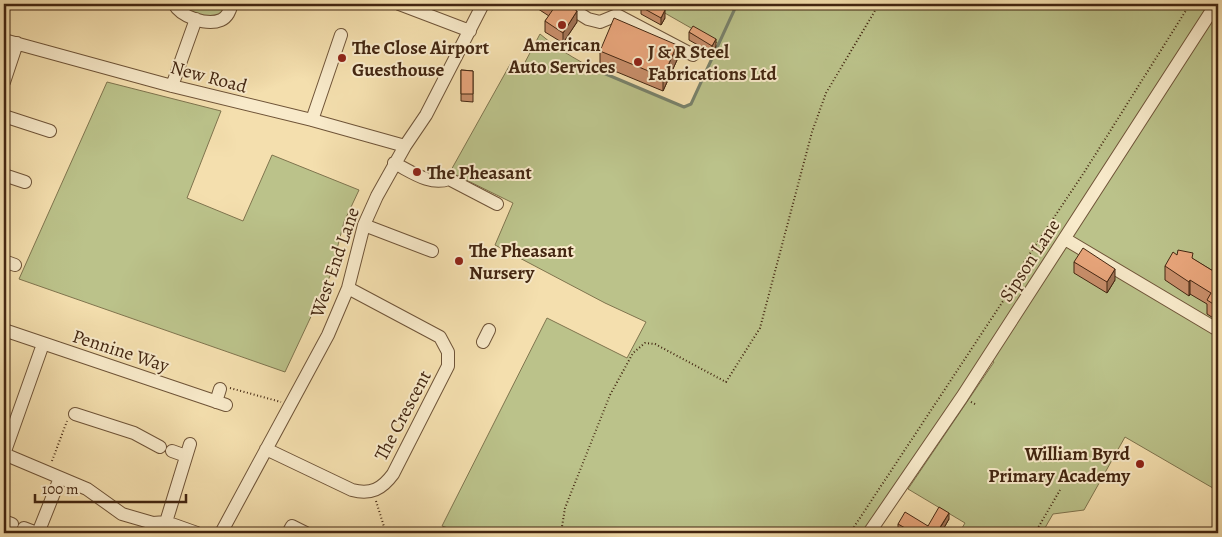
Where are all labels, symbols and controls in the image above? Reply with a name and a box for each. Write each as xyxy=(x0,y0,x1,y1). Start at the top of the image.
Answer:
marker: American Auto Services xyxy=(556,19,568,31)
place label: American Auto Services xyxy=(508,32,616,80)
place label: The Close Airport Guesthouse xyxy=(352,35,490,83)
place label: J & R Steel Fabrications Ltd xyxy=(648,39,778,87)
marker: The Close Airport Guesthouse xyxy=(336,52,348,64)
street label: New Road xyxy=(167,54,251,100)
marker: J & R Steel Fabrications Ltd xyxy=(632,56,644,68)
place label: The Pheasant xyxy=(427,160,532,186)
marker: The Pheasant xyxy=(411,166,423,178)
street label: West End Lane xyxy=(304,204,366,322)
street label: Sipson Lane xyxy=(993,214,1066,307)
place label: The Pheasant Nursery xyxy=(469,238,574,286)
marker: The Pheasant Nursery xyxy=(453,255,465,267)
street label: Pennine Way xyxy=(69,323,173,379)
street label: The Crescent xyxy=(368,366,438,465)
place label: William Byrd Primary Academy xyxy=(988,441,1131,489)
marker: William Byrd Primary Academy xyxy=(1134,458,1146,470)
scale bar xyxy=(35,472,186,504)
text: 100 m xyxy=(42,479,79,499)

